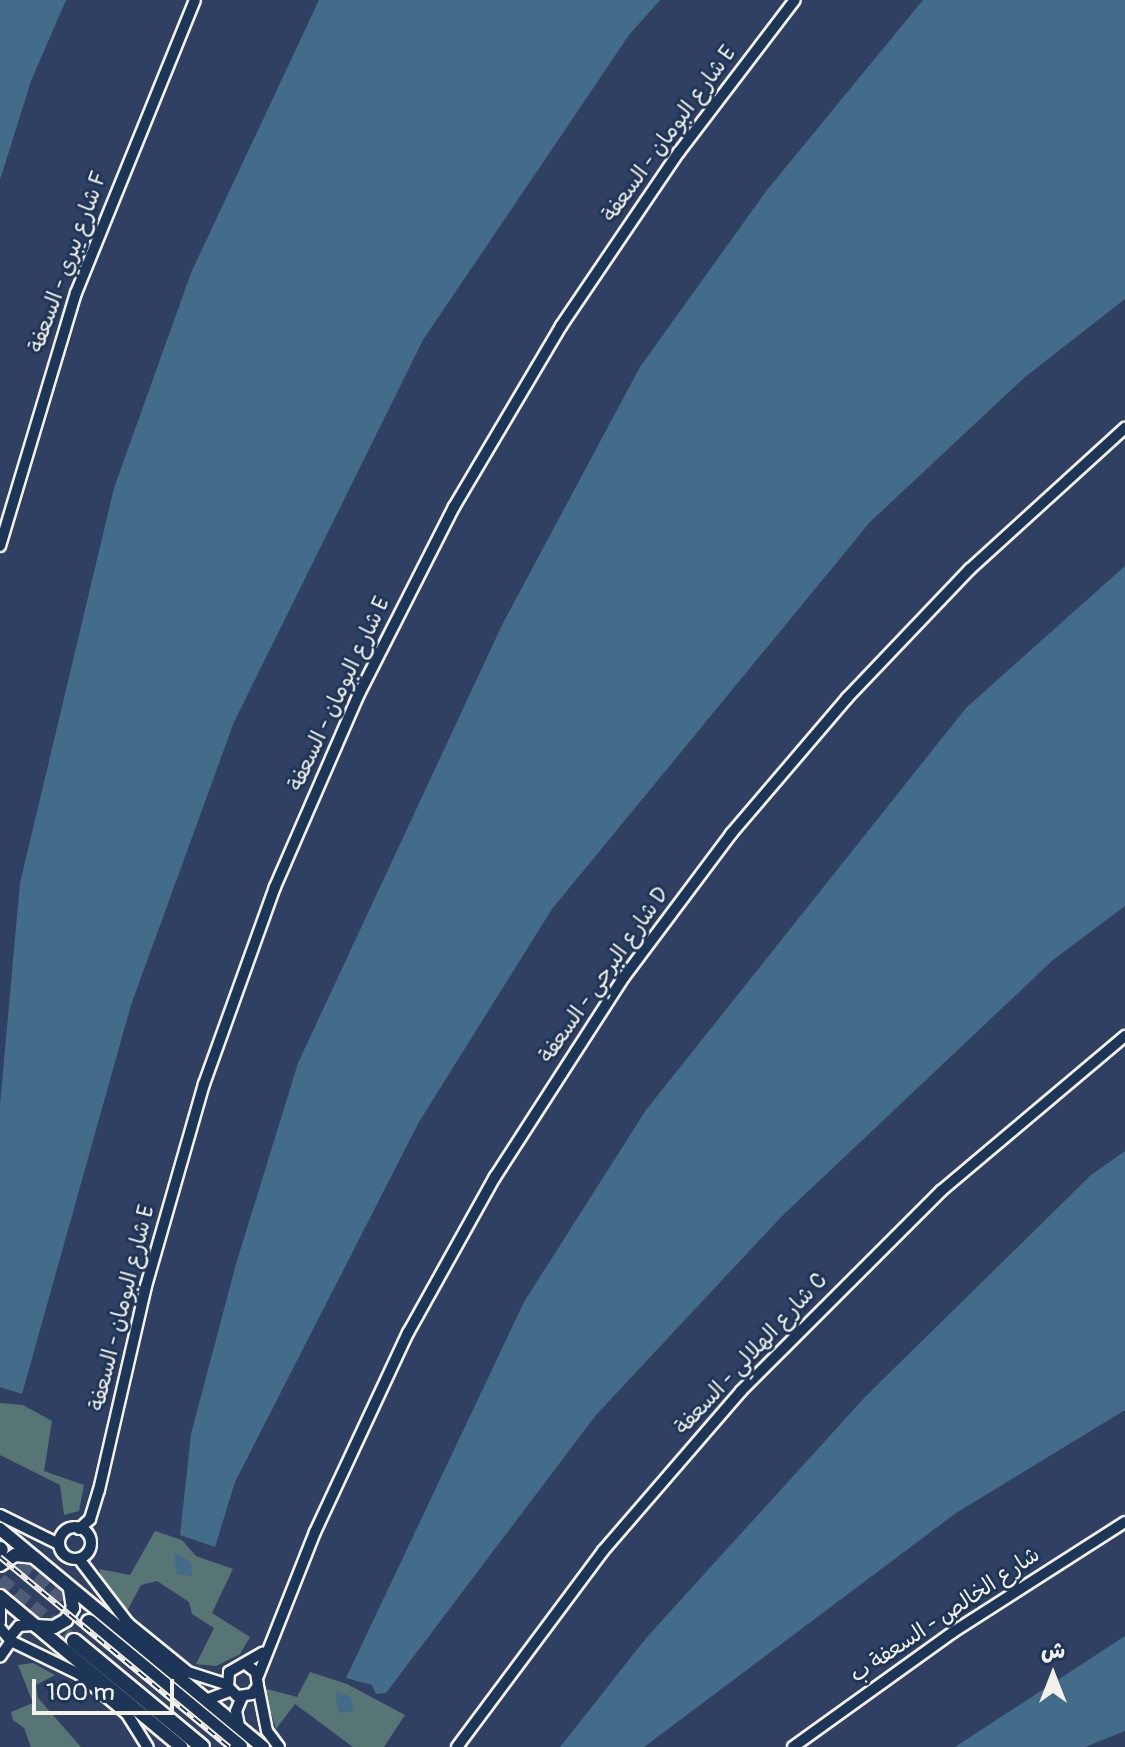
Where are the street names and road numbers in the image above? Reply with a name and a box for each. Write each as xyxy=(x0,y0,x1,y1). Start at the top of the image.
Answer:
street label: شارع البومان - السعفة E xyxy=(596,41,742,227)
street label: شارع يبري - السعفة F xyxy=(23,168,113,356)
street label: شارع البومان - السعفة E xyxy=(282,593,396,795)
street label: شارع البرحي - السعفة D xyxy=(533,882,675,1068)
street label: شارع البومان - السعفة E xyxy=(84,1202,160,1414)
street label: شارع الهلالي - السعفة C xyxy=(669,1268,833,1440)
street label: شارع الخالص - السعفة ب xyxy=(845,1542,1045,1688)

